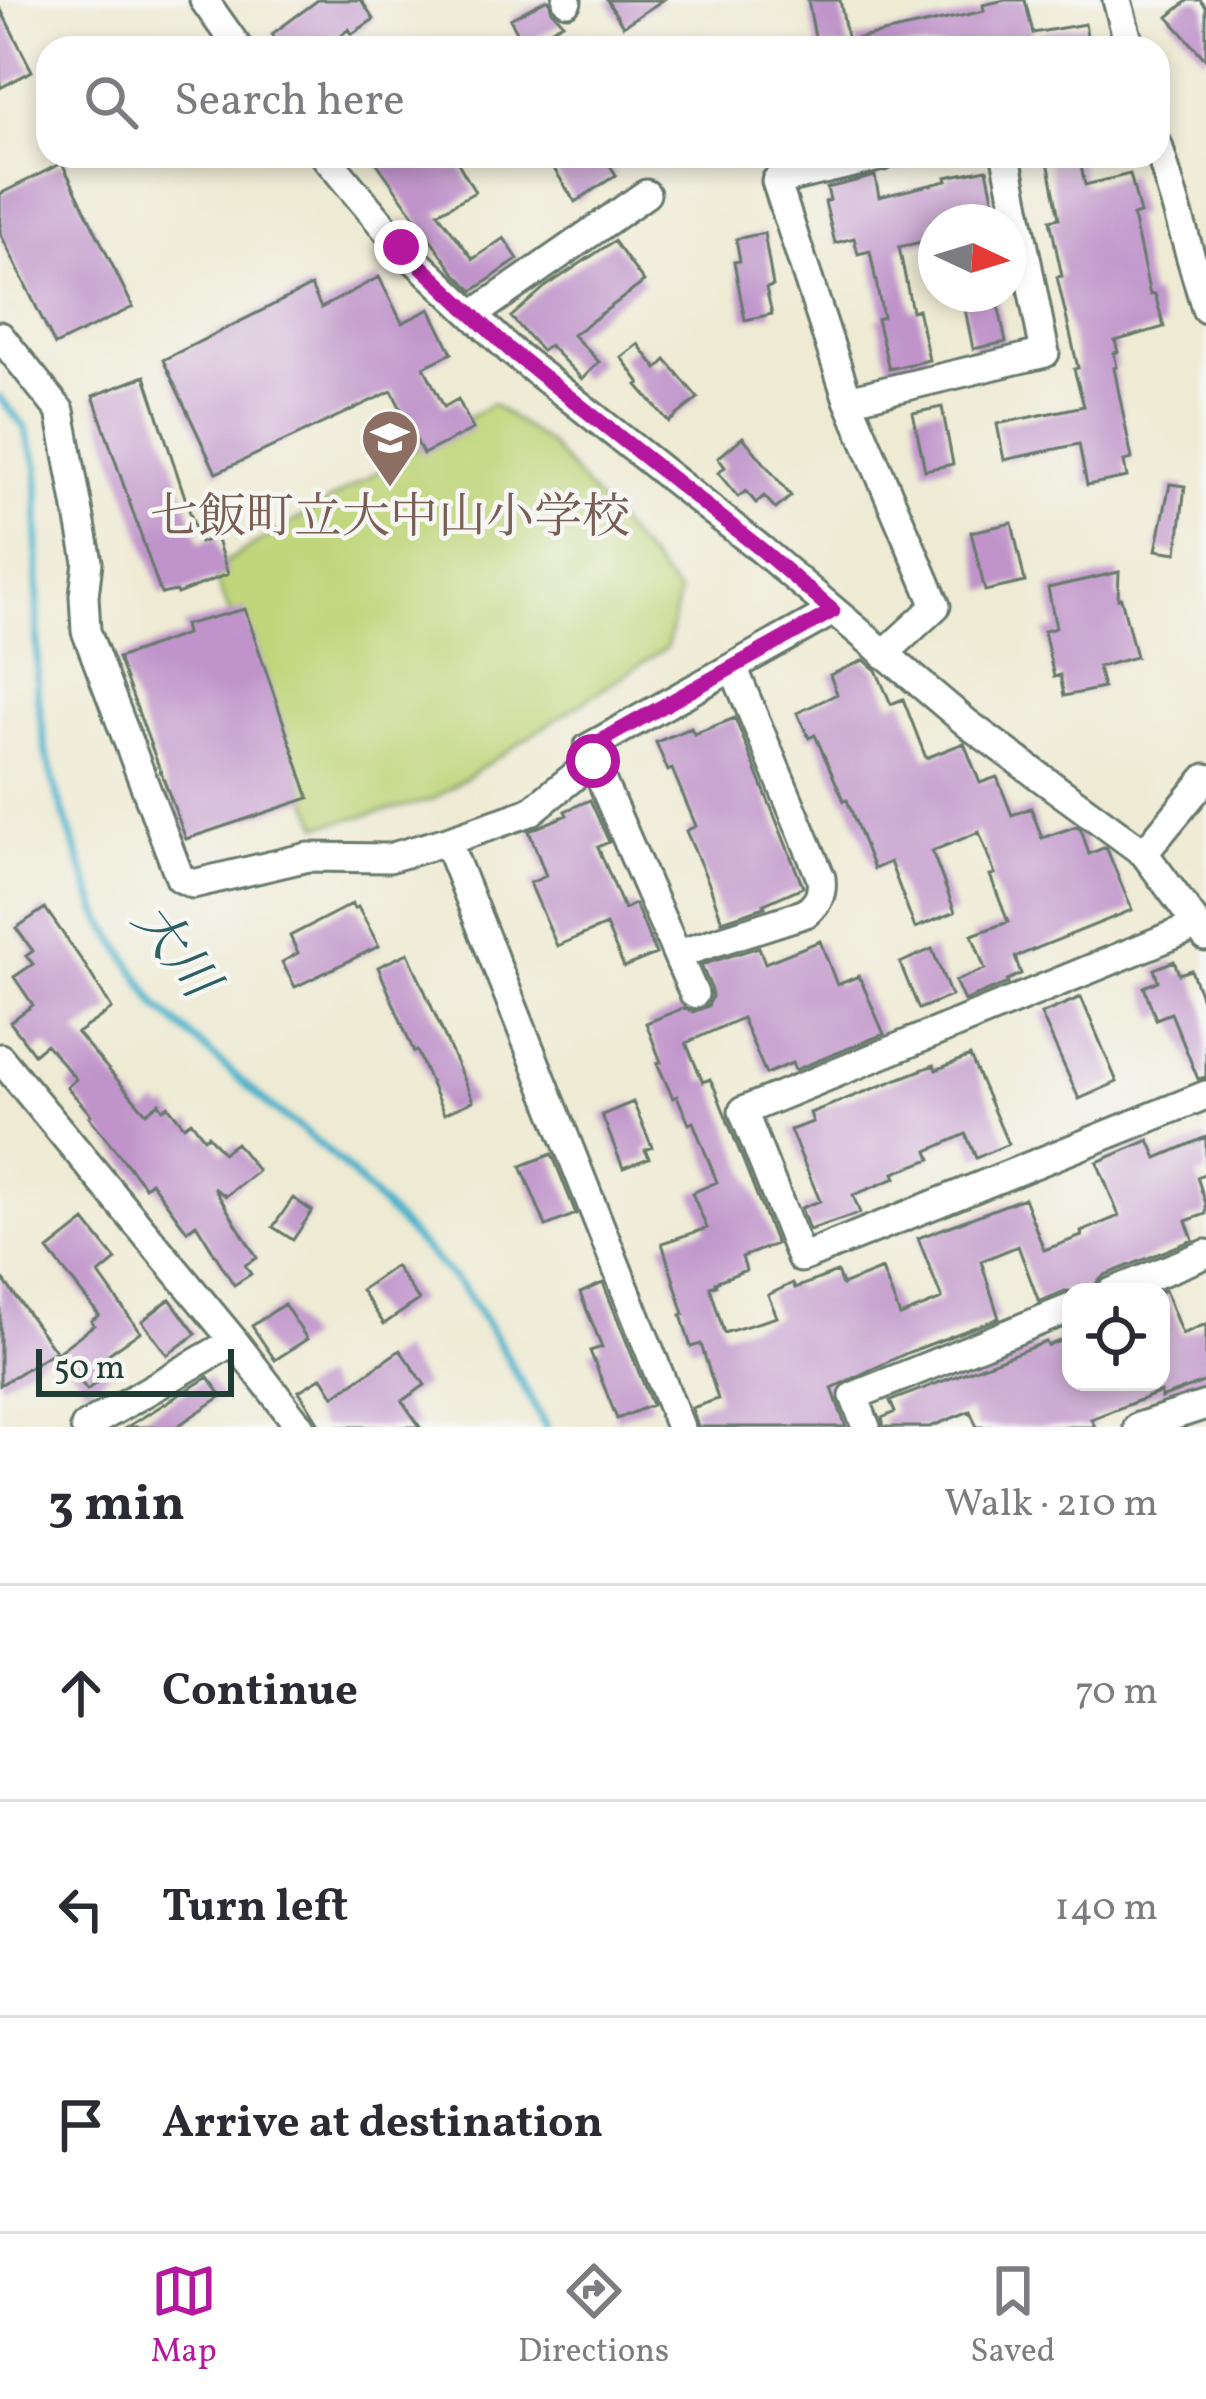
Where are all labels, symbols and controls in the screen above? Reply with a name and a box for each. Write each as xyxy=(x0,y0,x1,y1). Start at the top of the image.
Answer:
search box xyxy=(36,36,1170,168)
icon: search xyxy=(78,69,144,135)
text: Search here xyxy=(174,71,405,134)
north arrow xyxy=(918,204,1026,312)
route end xyxy=(374,220,428,274)
school or university icon: 七飯町立大中山小学校 xyxy=(359,407,421,489)
place label: 七飯町立大中山小学校 xyxy=(150,486,630,553)
route start xyxy=(566,734,620,788)
water label: 大川 xyxy=(114,890,235,1018)
map controls xyxy=(1062,1283,1170,1391)
button: locate xyxy=(1062,1283,1170,1391)
scale bar xyxy=(36,1343,234,1396)
text: 50 m xyxy=(54,1347,125,1393)
text: 3 min xyxy=(48,1470,185,1541)
text: Walk · 210 m xyxy=(944,1478,1158,1532)
icon: ahead xyxy=(48,1660,114,1726)
text: Continue xyxy=(162,1661,358,1724)
text: 70 m xyxy=(1075,1666,1158,1720)
icon: left xyxy=(48,1876,114,1942)
text: Turn left xyxy=(162,1877,348,1940)
text: 140 m xyxy=(1055,1882,1158,1936)
icon: arrive xyxy=(48,2092,114,2158)
text: Arrive at destination xyxy=(162,2093,603,2156)
tab: Map xyxy=(151,2258,217,2376)
tab: Directions xyxy=(518,2258,669,2376)
tab: Saved xyxy=(970,2258,1055,2376)

